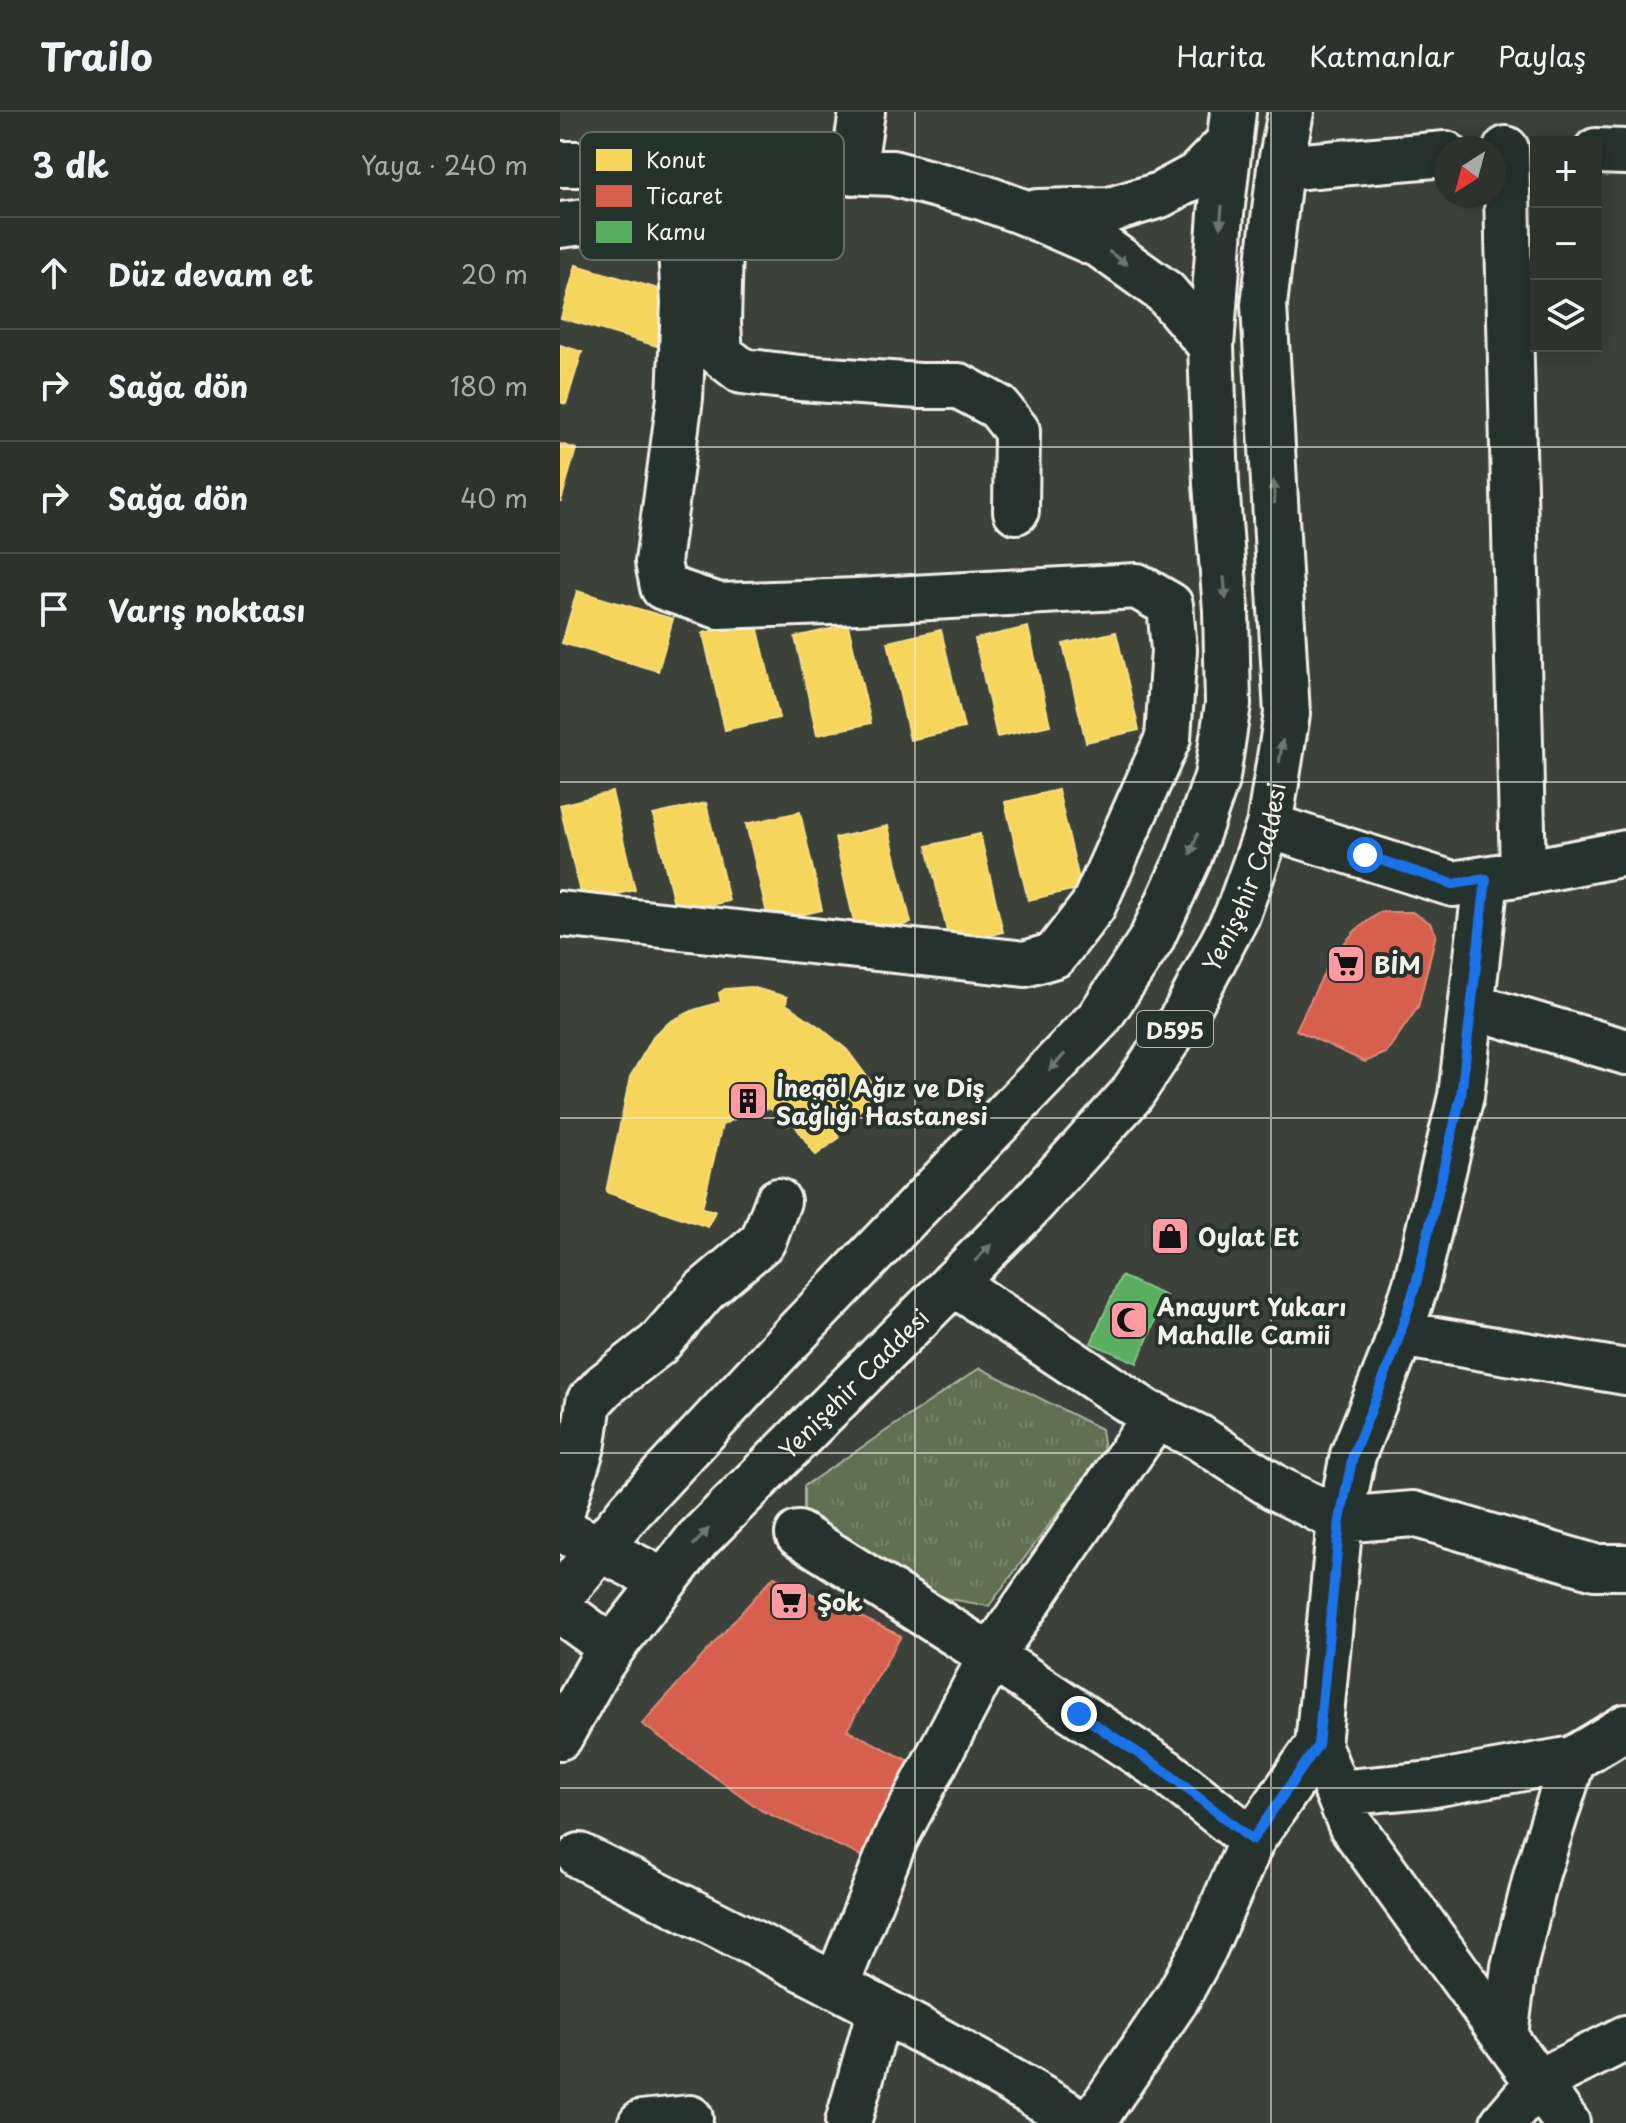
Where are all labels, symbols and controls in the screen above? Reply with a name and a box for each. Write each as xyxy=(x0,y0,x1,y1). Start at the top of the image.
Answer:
text: Trailo xyxy=(40,27,153,84)
text: Harita xyxy=(1176,34,1265,77)
text: Katmanlar xyxy=(1309,34,1454,77)
text: Paylaş xyxy=(1498,34,1586,77)
legend xyxy=(580,132,844,260)
north arrow xyxy=(1434,136,1506,208)
map controls xyxy=(1530,136,1602,352)
button: + xyxy=(1530,136,1602,208)
text: 3 dk xyxy=(32,138,109,190)
text: Konut xyxy=(646,142,706,175)
text: Yaya · 240 m xyxy=(361,145,528,184)
text: Ticaret xyxy=(646,178,723,211)
one-way arrow xyxy=(1214,205,1227,230)
button: − xyxy=(1530,208,1602,280)
text: Kamu xyxy=(646,214,706,247)
one-way arrow xyxy=(1107,250,1128,265)
icon: ahead xyxy=(32,251,76,295)
text: Düz devam et xyxy=(108,251,313,296)
text: 20 m xyxy=(461,254,528,293)
button: layers xyxy=(1530,280,1602,352)
icon: right xyxy=(32,363,76,407)
text: Sağa dön xyxy=(108,363,248,408)
text: 180 m xyxy=(450,366,528,405)
icon: right xyxy=(32,475,76,519)
text: Sağa dön xyxy=(108,475,248,520)
text: 40 m xyxy=(460,478,528,517)
one-way arrow xyxy=(1267,479,1280,504)
one-way arrow xyxy=(1219,576,1232,601)
icon: arrive xyxy=(32,587,76,631)
text: Varış noktası xyxy=(108,587,305,632)
one-way arrow xyxy=(1275,738,1288,763)
street label: Yenişehir Caddesi xyxy=(1192,780,1294,978)
one-way arrow xyxy=(1187,832,1199,856)
route start xyxy=(1347,837,1383,873)
supermarket icon: BİM xyxy=(1325,943,1367,985)
place label: BİM xyxy=(1374,946,1421,982)
road number: D595 xyxy=(1137,1011,1213,1047)
one-way arrow xyxy=(1049,1052,1067,1071)
place label: İnegöl Ağız ve Diş Sağlığı Hastanesi xyxy=(776,1069,988,1133)
building icon: İnegöl Ağız ve Diş Sağlığı Hastanesi xyxy=(727,1080,769,1122)
shop icon: Oylat Et xyxy=(1149,1215,1191,1257)
place label: Oylat Et xyxy=(1198,1218,1299,1254)
one-way arrow xyxy=(973,1244,992,1263)
place label: Anayurt Yukarı Mahalle Camii xyxy=(1156,1288,1346,1352)
mosque icon: Anayurt Yukarı Mahalle Camii xyxy=(1108,1299,1150,1341)
street label: Yenişehir Caddesi xyxy=(770,1300,937,1467)
one-way arrow xyxy=(692,1527,710,1546)
supermarket icon: Şok xyxy=(768,1580,810,1622)
place label: Şok xyxy=(817,1583,863,1619)
route end xyxy=(1061,1696,1097,1732)

